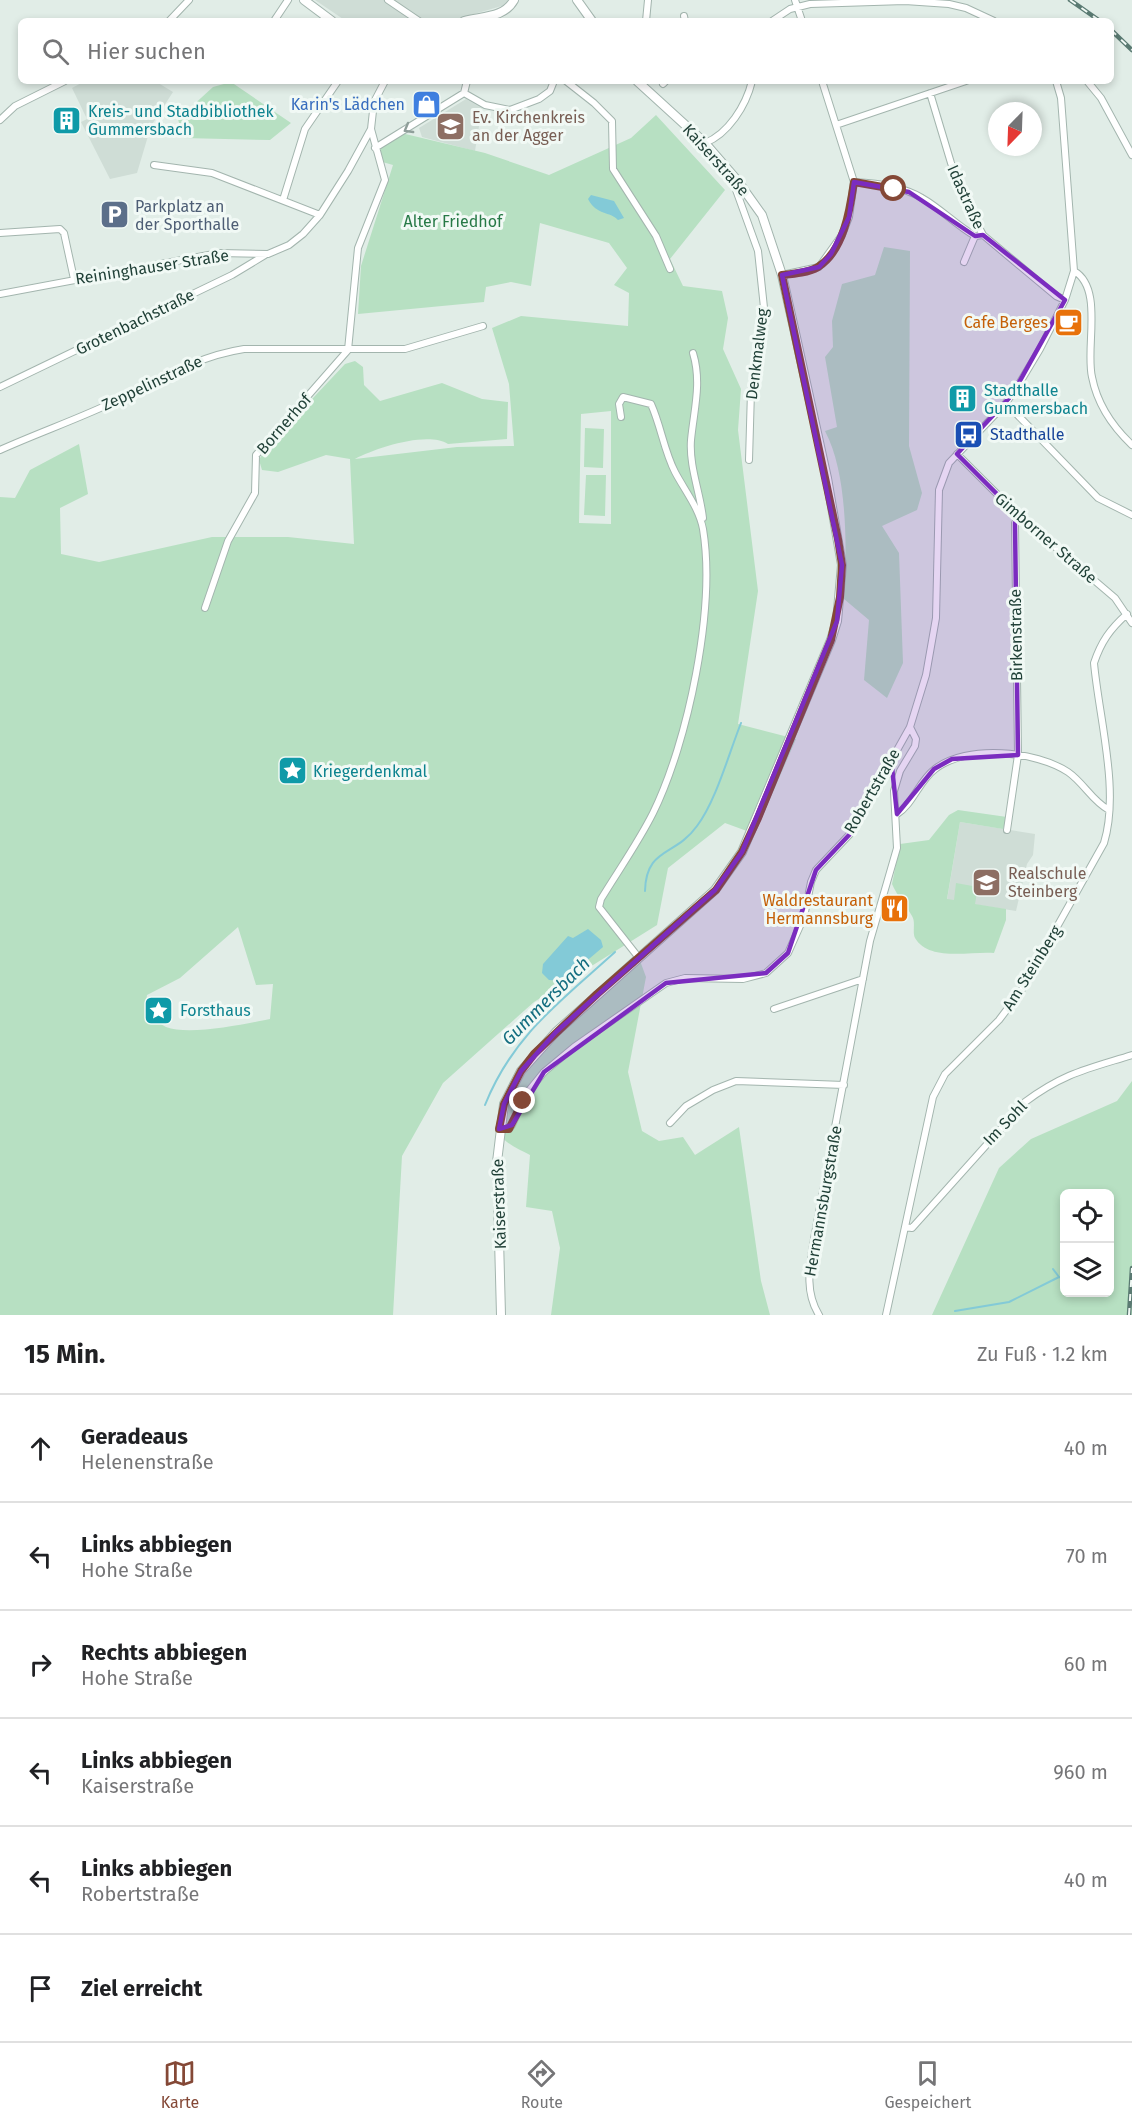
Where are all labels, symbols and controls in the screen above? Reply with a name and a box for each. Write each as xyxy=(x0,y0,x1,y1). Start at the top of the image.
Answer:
search box xyxy=(18,18,1114,84)
icon: search xyxy=(39,35,72,68)
text: Hier suchen xyxy=(87,38,206,65)
shop icon: Karin's Lädchen xyxy=(410,88,442,120)
place label: Karin's Lädchen xyxy=(291,95,405,114)
place label: Kreis- und Stadbibliothek Gummersbach xyxy=(88,102,274,139)
north arrow xyxy=(988,102,1042,156)
building icon: Kreis- und Stadbibliothek Gummersbach xyxy=(51,104,83,136)
place label: Ev. Kirchenkreis an der Agger xyxy=(472,108,585,145)
school or university icon: Ev. Kirchenkreis an der Agger xyxy=(435,110,467,142)
street label: Kaiserstraße xyxy=(679,120,753,200)
one-way arrow xyxy=(403,122,414,133)
street label: Idastraße xyxy=(943,162,989,232)
route start xyxy=(880,175,906,201)
place label: Parkplatz an der Sporthalle xyxy=(135,197,239,234)
parking icon: Parkplatz an der Sporthalle xyxy=(98,199,130,231)
park label: Alter Friedhof xyxy=(404,212,504,231)
street label: Reininghauser Straße xyxy=(74,245,230,289)
street label: Grotenbachstraße xyxy=(73,285,197,359)
street label: Denkmalweg xyxy=(742,306,772,401)
cafe icon: Cafe Berges xyxy=(1053,306,1085,338)
place label: Cafe Berges xyxy=(964,313,1048,332)
street label: Zeppelinstraße xyxy=(99,351,205,415)
place label: Stadthalle Gummersbach xyxy=(984,381,1088,418)
building icon: Stadthalle Gummersbach xyxy=(947,383,979,415)
street label: Bornerhof xyxy=(253,389,316,458)
bus stop icon: Stadthalle xyxy=(953,418,985,450)
place label: Stadthalle xyxy=(990,425,1064,444)
street label: Gimborner Straße xyxy=(991,489,1101,587)
street label: Birkenstraße xyxy=(1006,589,1026,681)
street label: Robertstraße xyxy=(840,745,904,837)
place icon: Kriegerdenkmal xyxy=(276,755,308,787)
place label: Kriegerdenkmal xyxy=(313,762,427,781)
place label: Realschule Steinberg xyxy=(1008,864,1086,901)
school or university icon: Realschule Steinberg xyxy=(971,866,1003,898)
place label: Waldrestaurant Hermannsburg xyxy=(763,891,874,928)
restaurant icon: Waldrestaurant Hermannsburg xyxy=(878,893,910,925)
street label: Am Steinberg xyxy=(998,921,1066,1014)
water label: Gummersbach xyxy=(497,952,595,1050)
place icon: Forsthaus xyxy=(143,994,175,1026)
place label: Forsthaus xyxy=(180,1001,251,1020)
route end xyxy=(509,1087,535,1113)
street label: Im Sohl xyxy=(979,1096,1031,1149)
street label: Hermannsburgstraße xyxy=(800,1124,846,1278)
street label: Kaiserstraße xyxy=(488,1158,510,1250)
map controls xyxy=(1060,1189,1114,1297)
button: locate xyxy=(1060,1189,1114,1243)
button: layers xyxy=(1060,1243,1114,1297)
text: 15 Min. xyxy=(24,1339,105,1370)
text: Zu Fuß · 1.2 km xyxy=(977,1342,1108,1366)
text: Geradeaus xyxy=(81,1423,188,1450)
icon: ahead xyxy=(24,1432,57,1465)
text: 40 m xyxy=(1064,1436,1108,1460)
text: Helenenstraße xyxy=(81,1450,214,1474)
text: Links abbiegen xyxy=(81,1531,232,1558)
icon: left xyxy=(24,1540,57,1573)
text: 70 m xyxy=(1066,1544,1108,1568)
text: Hohe Straße xyxy=(81,1558,193,1582)
text: Rechts abbiegen xyxy=(81,1639,247,1666)
icon: right xyxy=(24,1648,57,1681)
text: 60 m xyxy=(1064,1652,1108,1676)
text: Hohe Straße xyxy=(81,1666,193,1690)
text: Links abbiegen xyxy=(81,1747,232,1774)
icon: left xyxy=(24,1756,57,1789)
text: 960 m xyxy=(1053,1760,1108,1784)
text: Kaiserstraße xyxy=(81,1774,194,1798)
text: Links abbiegen xyxy=(81,1855,232,1882)
icon: left xyxy=(24,1864,57,1897)
text: 40 m xyxy=(1064,1868,1108,1892)
text: Robertstraße xyxy=(81,1882,199,1906)
icon: arrive xyxy=(24,1972,57,2005)
text: Ziel erreicht xyxy=(81,1975,202,2002)
tab: Karte xyxy=(161,2057,199,2112)
tab: Route xyxy=(521,2057,563,2112)
tab: Gespeichert xyxy=(885,2057,971,2112)

